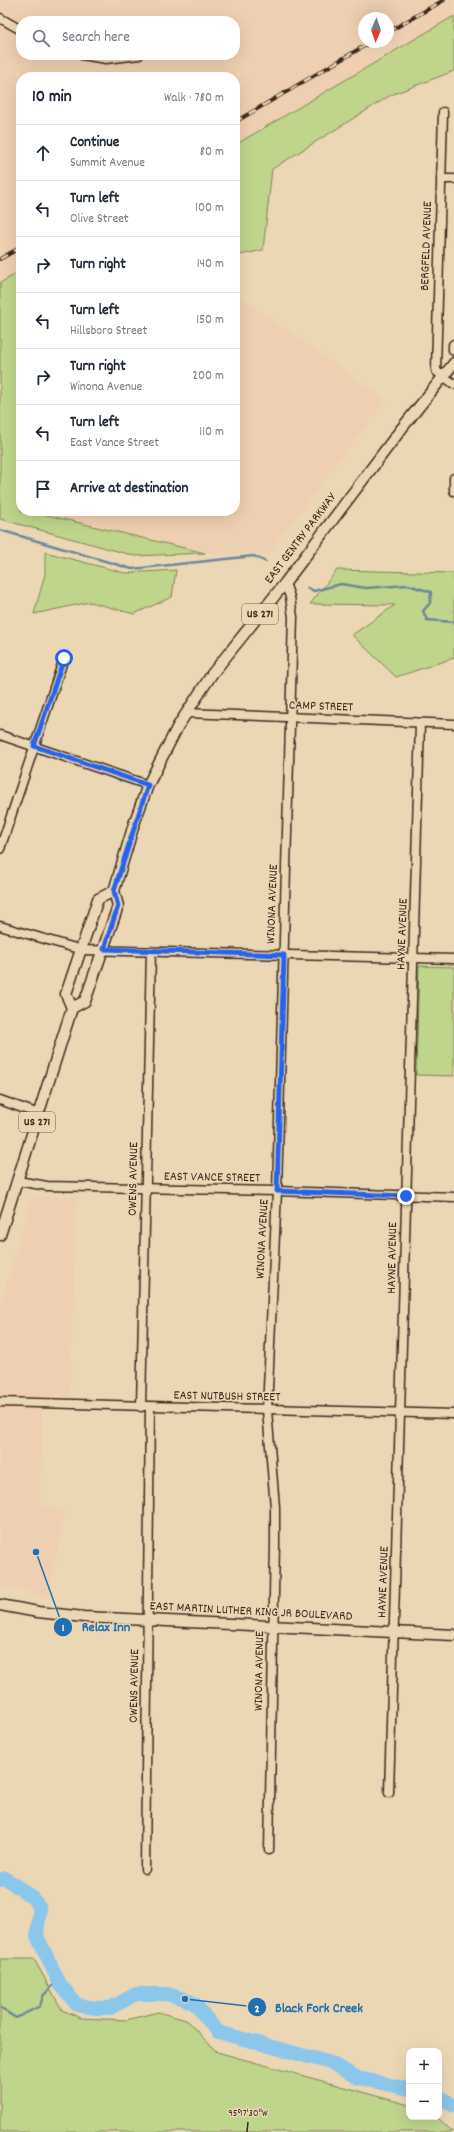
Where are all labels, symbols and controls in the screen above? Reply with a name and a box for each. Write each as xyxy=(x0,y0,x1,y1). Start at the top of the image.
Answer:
north arrow xyxy=(358,12,394,48)
search box xyxy=(16,16,240,60)
icon: search xyxy=(30,27,52,49)
text: Search here xyxy=(62,27,130,49)
text: 10 min xyxy=(32,86,72,110)
text: Walk · 780 m xyxy=(164,89,224,108)
text: Continue xyxy=(70,132,119,154)
icon: ahead xyxy=(32,142,54,164)
text: 80 m xyxy=(200,143,224,162)
text: Summit Avenue xyxy=(70,154,145,173)
text: Turn left xyxy=(70,188,119,210)
icon: left xyxy=(32,198,54,220)
text: 100 m xyxy=(195,199,224,218)
street label: BERGFELD AVENUE xyxy=(416,201,438,291)
text: Olive Street xyxy=(70,210,129,229)
icon: right xyxy=(32,254,54,276)
text: Turn right xyxy=(70,254,126,276)
text: 140 m xyxy=(197,255,224,274)
text: Turn left xyxy=(70,300,119,322)
icon: left xyxy=(32,310,54,332)
text: 150 m xyxy=(196,311,224,330)
text: Hillsboro Street xyxy=(70,322,147,341)
text: Turn right xyxy=(70,356,126,378)
icon: right xyxy=(32,366,54,388)
text: 200 m xyxy=(192,367,224,386)
text: Winona Avenue xyxy=(70,378,142,397)
text: Turn left xyxy=(70,412,119,434)
icon: left xyxy=(32,422,54,444)
text: 110 m xyxy=(199,423,224,442)
text: East Vance Street xyxy=(70,434,159,453)
icon: arrive xyxy=(32,478,54,500)
text: Arrive at destination xyxy=(70,478,188,500)
street label: EAST GENTRY PARKWAY xyxy=(260,488,342,589)
road number: US 271 xyxy=(242,604,278,624)
route start xyxy=(55,649,73,667)
street label: CAMP STREET xyxy=(289,696,353,718)
street label: WINONA AVENUE xyxy=(262,864,284,944)
street label: HAYNE AVENUE xyxy=(392,898,414,970)
road number: US 271 xyxy=(19,1112,55,1132)
street label: OWENS AVENUE xyxy=(124,1142,144,1216)
street label: EAST VANCE STREET xyxy=(164,1168,260,1188)
route end xyxy=(397,1187,415,1205)
street label: WINONA AVENUE xyxy=(251,1199,275,1279)
street label: HAYNE AVENUE xyxy=(383,1222,403,1294)
street label: EAST NUTBUSH STREET xyxy=(173,1387,281,1407)
street label: HAYNE AVENUE xyxy=(373,1546,395,1618)
street label: EAST MARTIN LUTHER KING JR BOULEVARD xyxy=(149,1597,353,1627)
callout: Relax Inn xyxy=(53,1614,138,1640)
text: Relax Inn xyxy=(82,1618,131,1638)
text: 1 xyxy=(62,1620,65,1637)
street label: WINONA AVENUE xyxy=(250,1631,270,1711)
street label: OWENS AVENUE xyxy=(125,1649,145,1723)
callout: Black Fork Creek xyxy=(247,1994,371,2020)
text: Black Fork Creek xyxy=(275,1999,363,2019)
text: 2 xyxy=(254,2001,260,2018)
map controls xyxy=(406,2048,442,2120)
button: + xyxy=(406,2048,442,2084)
button: − xyxy=(406,2084,442,2120)
text: 95°17'30"W xyxy=(228,2107,268,2121)

